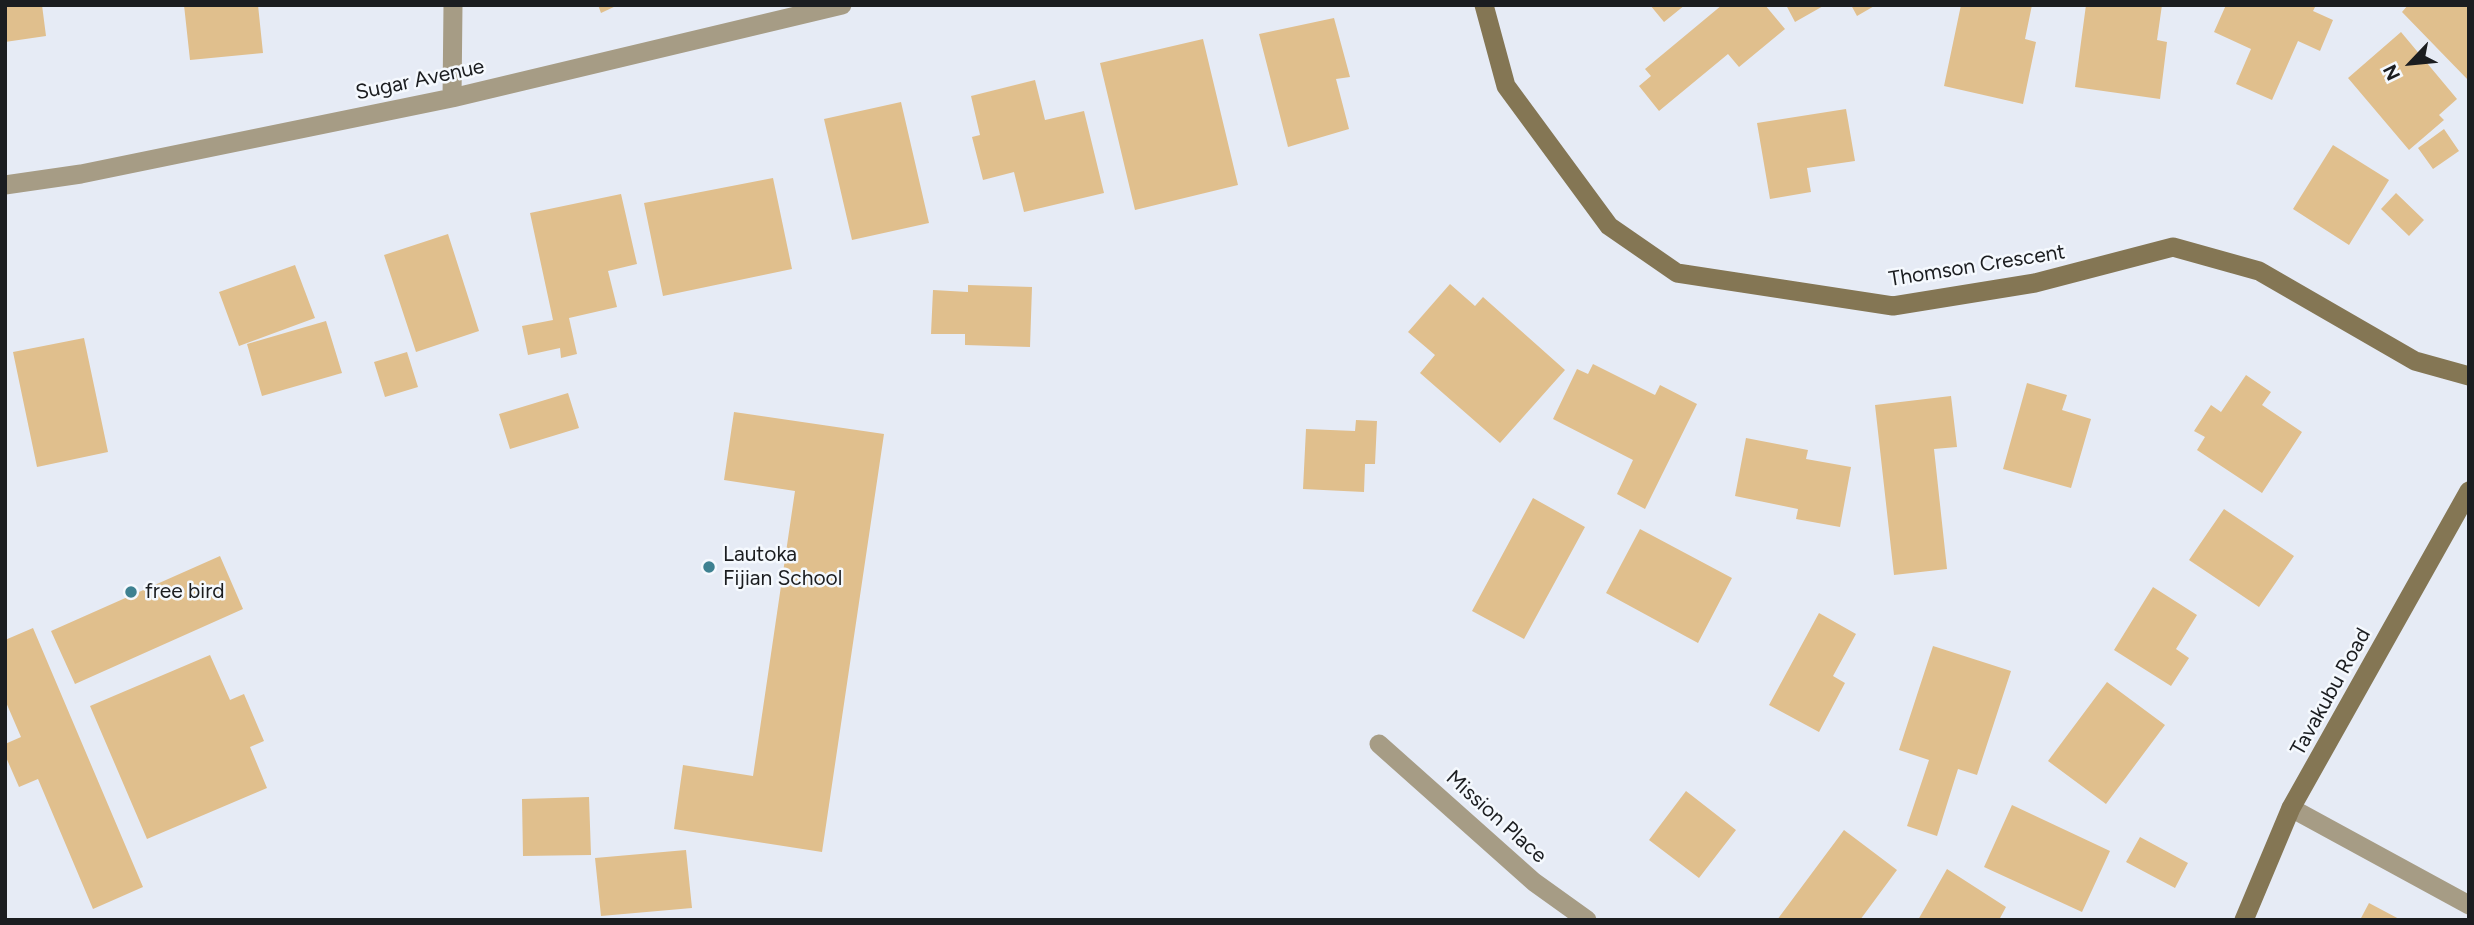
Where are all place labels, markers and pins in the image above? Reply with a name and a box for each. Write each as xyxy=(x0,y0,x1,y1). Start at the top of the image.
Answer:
place label: Lautoka Fijian School xyxy=(723,542,842,592)
marker: Lautoka Fijian School xyxy=(701,559,717,575)
place label: free bird xyxy=(145,579,225,605)
marker: free bird xyxy=(123,584,139,600)

